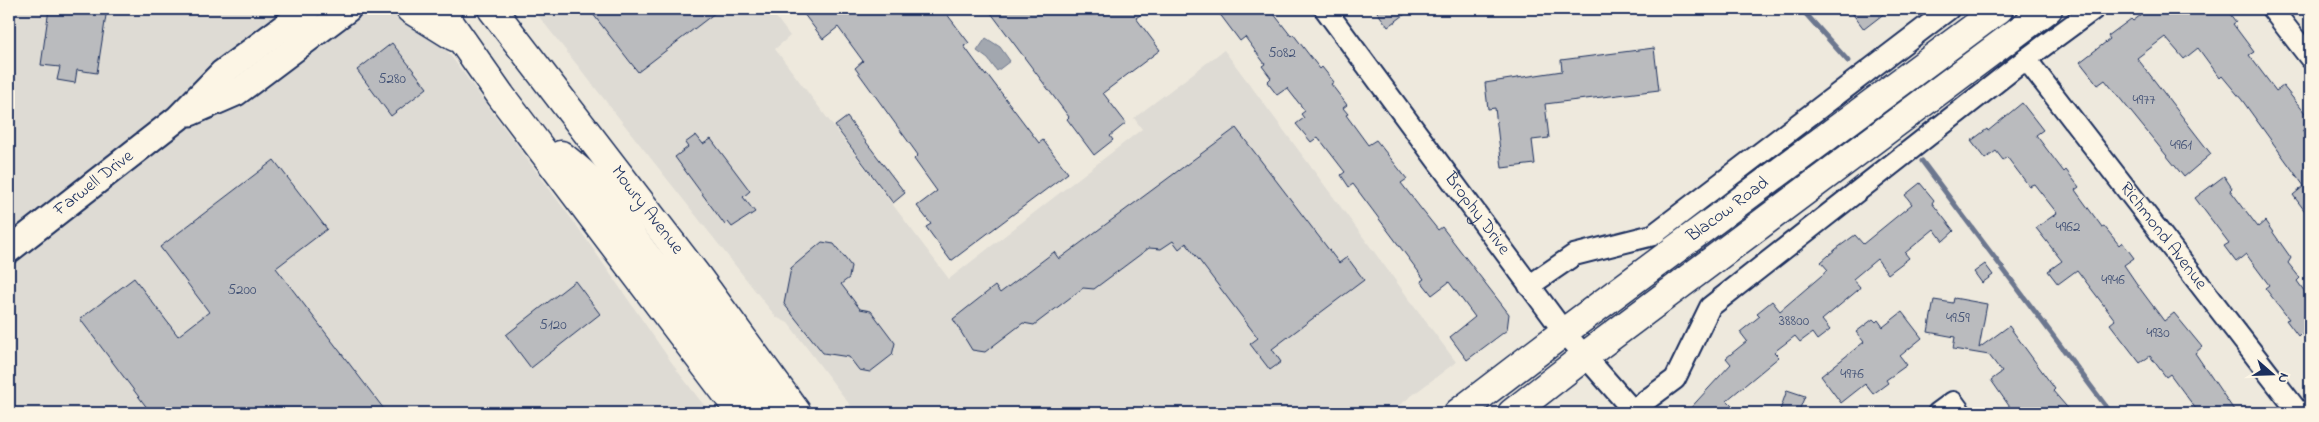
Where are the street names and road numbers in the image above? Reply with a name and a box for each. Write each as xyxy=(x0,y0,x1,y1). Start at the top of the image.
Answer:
street label: Farwell Drive xyxy=(48,143,140,224)
street label: Mowry Avenue xyxy=(604,160,690,261)
street label: Brophy Drive xyxy=(1437,166,1517,261)
street label: Blacow Road xyxy=(1681,171,1775,250)
street label: Richmond Avenue xyxy=(2113,177,2213,297)

